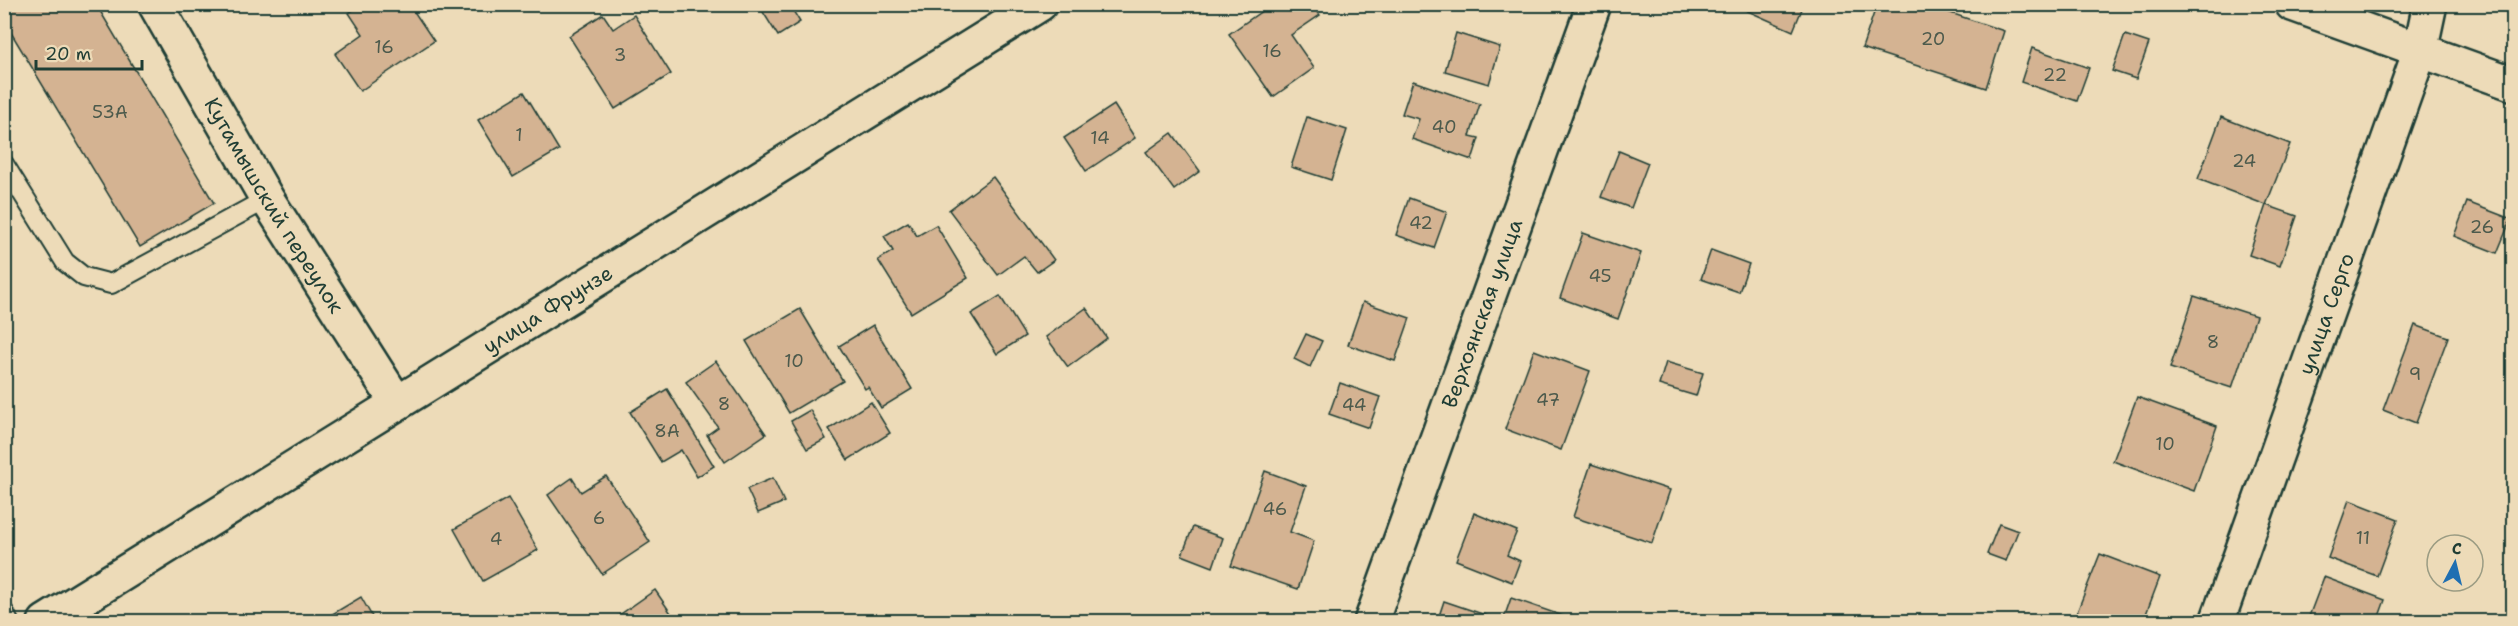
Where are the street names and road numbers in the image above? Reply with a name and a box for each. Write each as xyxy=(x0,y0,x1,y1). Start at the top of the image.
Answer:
street label: Кутамышский переулок xyxy=(198,93,350,319)
street label: Верхоянская улица xyxy=(1435,215,1529,412)
street label: улица Серго xyxy=(2292,249,2361,379)
street label: улица Фрунзе xyxy=(478,259,618,361)

